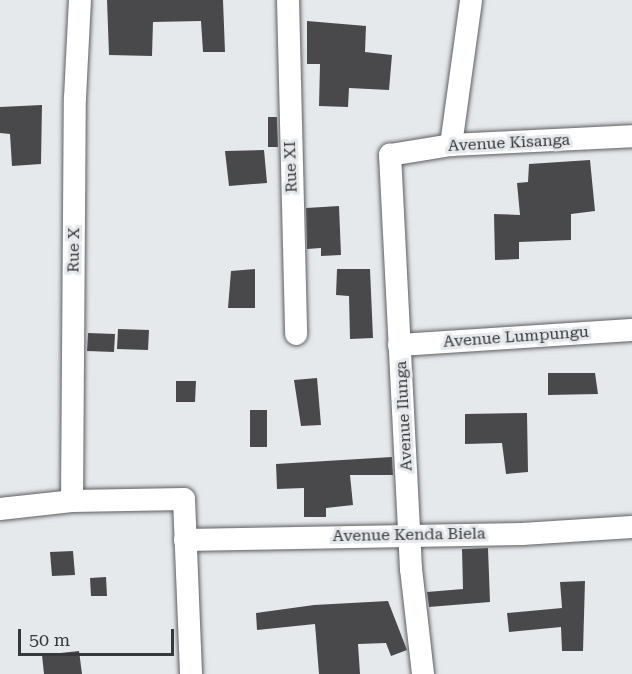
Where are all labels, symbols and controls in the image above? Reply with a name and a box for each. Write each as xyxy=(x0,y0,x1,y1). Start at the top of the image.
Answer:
street label: Avenue Kisanga xyxy=(447,130,571,156)
street label: Rue XI xyxy=(281,141,301,193)
street label: Rue X xyxy=(64,227,84,273)
street label: Avenue Lumpungu xyxy=(443,322,589,352)
street label: Avenue Ilunga xyxy=(392,360,416,472)
street label: Avenue Kenda Biela xyxy=(332,524,486,546)
scale bar xyxy=(21,617,177,655)
text: 50 m xyxy=(29,629,70,650)

